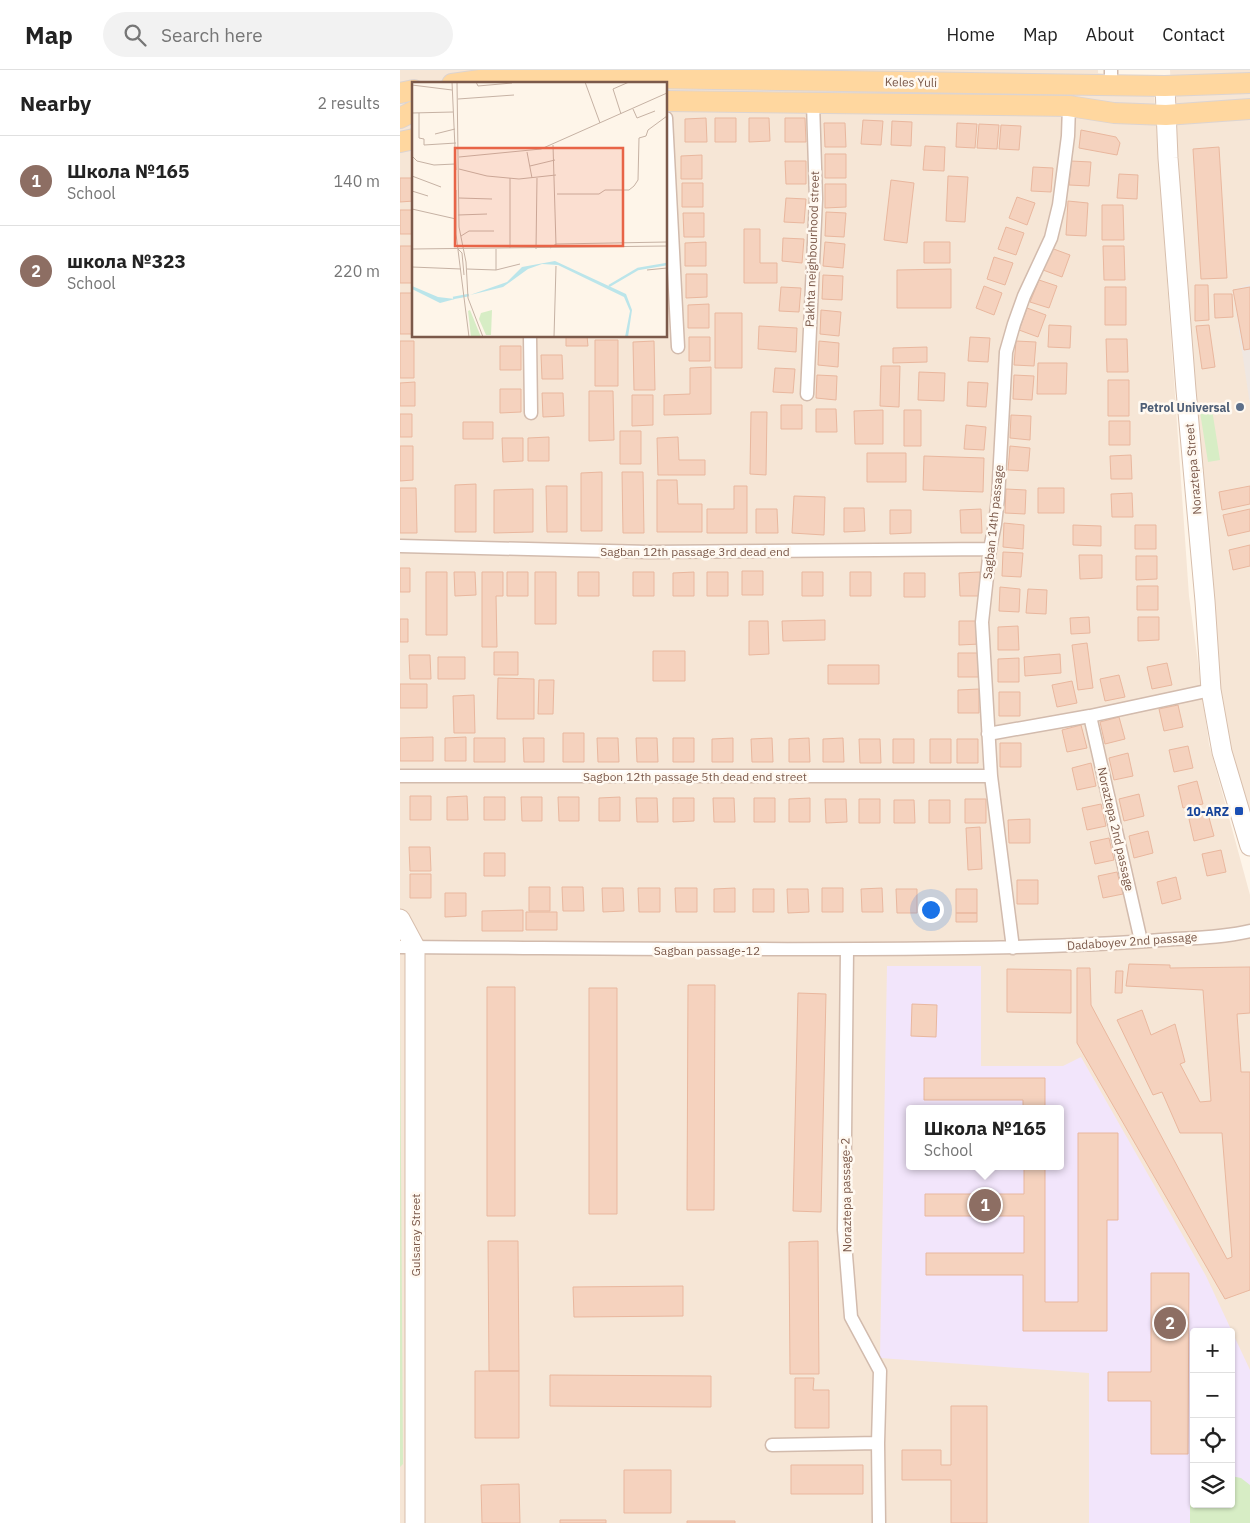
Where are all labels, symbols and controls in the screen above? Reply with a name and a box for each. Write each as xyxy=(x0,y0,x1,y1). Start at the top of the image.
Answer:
search box xyxy=(103,12,453,57)
text: Map xyxy=(25,19,73,51)
icon: search xyxy=(121,21,149,49)
text: Search here xyxy=(161,23,263,47)
text: Home xyxy=(947,23,995,46)
text: Map xyxy=(1023,23,1058,46)
text: About xyxy=(1086,23,1134,46)
text: Contact xyxy=(1162,23,1225,46)
street label: Keles Yuli xyxy=(885,74,937,90)
inset map xyxy=(412,82,668,338)
text: Nearby xyxy=(20,89,91,117)
text: 2 results xyxy=(317,93,380,113)
text: Школа №165 xyxy=(67,159,189,183)
text: 1 xyxy=(31,171,41,191)
text: 140 m xyxy=(333,171,380,191)
street label: Pakhta neighbourhood street xyxy=(802,171,822,327)
text: School xyxy=(67,183,116,203)
text: школа №323 xyxy=(67,249,186,273)
text: 2 xyxy=(31,261,41,281)
text: 220 m xyxy=(333,261,380,281)
text: School xyxy=(67,273,116,293)
place label: Petrol Universal xyxy=(1140,400,1230,415)
marker: Petrol Universal xyxy=(1234,401,1246,413)
street label: Noraztepa Street xyxy=(1182,423,1204,515)
street label: Sagban 14th passage xyxy=(980,464,1007,580)
street label: Sagban 12th passage 3rd dead end xyxy=(600,544,790,559)
street label: Noraztepa 2nd passage xyxy=(1094,766,1138,893)
street label: Sagbon 12th passage 5th dead end street xyxy=(583,769,807,784)
place label: 10-ARZ xyxy=(1186,804,1229,819)
marker: 10-ARZ xyxy=(1233,805,1245,817)
your location xyxy=(918,897,944,923)
street label: Dadaboyev 2nd passage xyxy=(1066,929,1198,953)
street label: Sagban passage-12 xyxy=(654,943,760,958)
popup xyxy=(906,1105,1064,1170)
text: Школа №165 xyxy=(924,1116,1046,1140)
street label: Noraztepa passage-2 xyxy=(837,1137,855,1253)
text: School xyxy=(924,1140,973,1160)
pin: 1 xyxy=(969,1186,1001,1224)
street label: Gulsaray Street xyxy=(408,1193,423,1277)
pin: 2 xyxy=(1154,1304,1186,1342)
map controls xyxy=(1190,1328,1235,1508)
button: + xyxy=(1190,1328,1235,1373)
button: − xyxy=(1190,1373,1235,1418)
button: locate xyxy=(1190,1418,1235,1463)
button: layers xyxy=(1190,1463,1235,1508)

